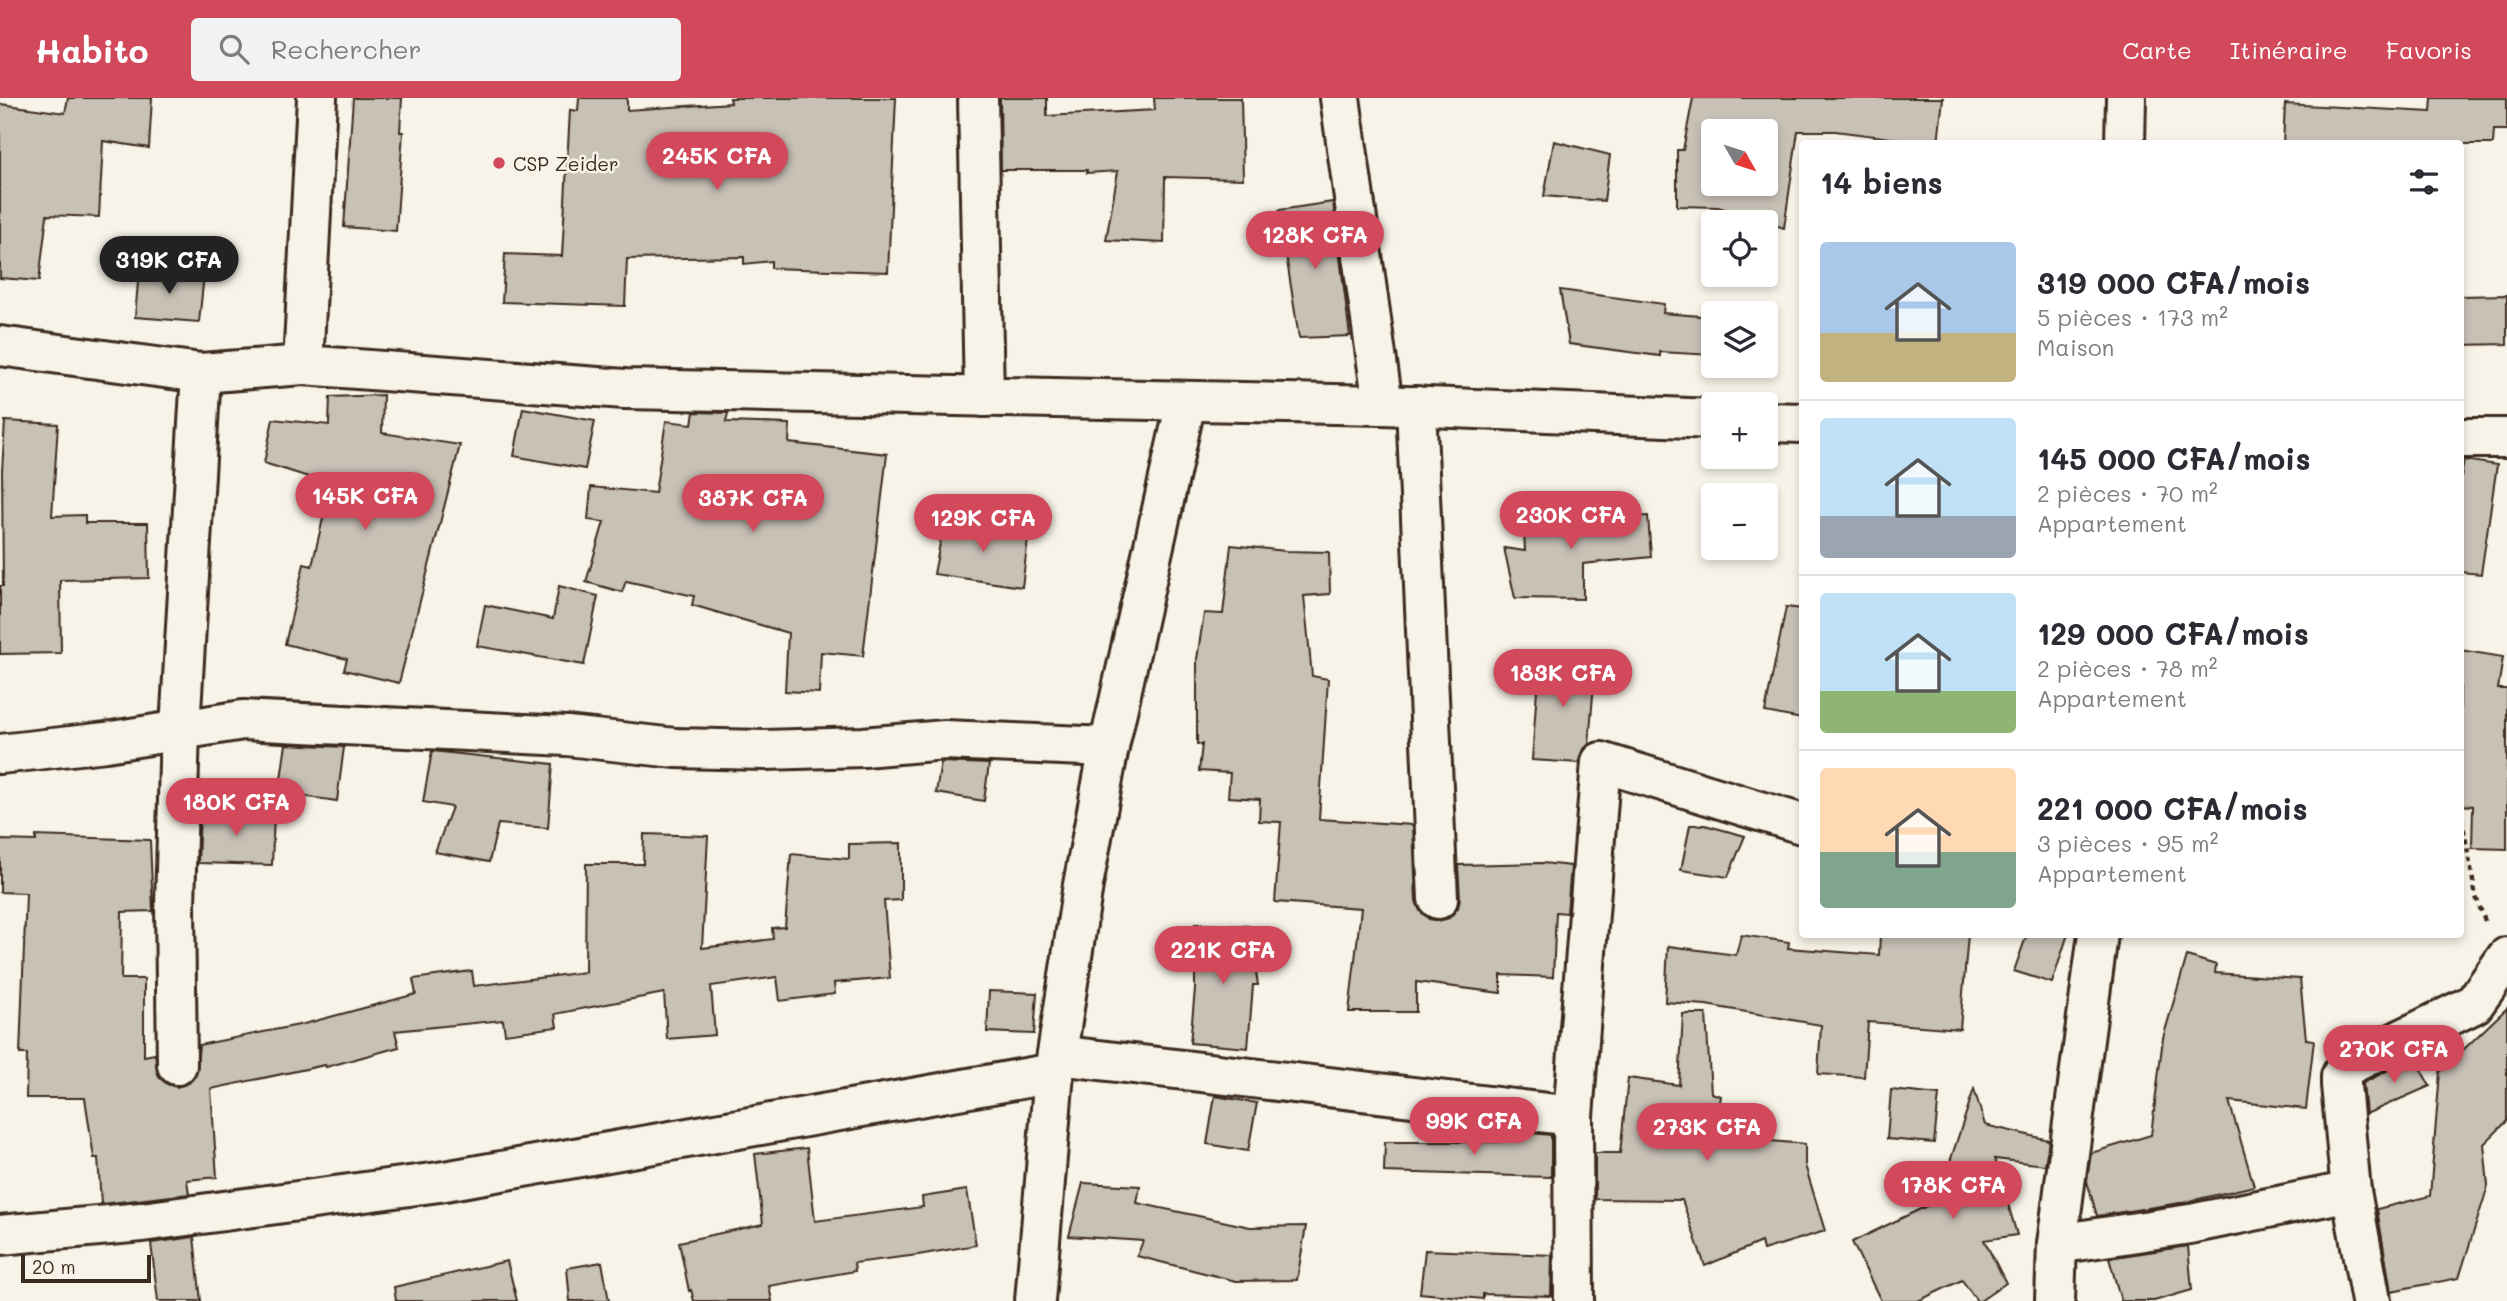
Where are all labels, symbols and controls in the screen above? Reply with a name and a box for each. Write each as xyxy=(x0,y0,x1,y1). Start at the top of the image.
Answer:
search box xyxy=(191,18,681,81)
text: Habito xyxy=(35,28,149,71)
icon: search xyxy=(215,30,253,68)
text: Rechercher xyxy=(271,32,422,66)
text: Carte xyxy=(2122,34,2192,65)
text: Itinéraire xyxy=(2230,34,2348,65)
text: Favoris xyxy=(2386,34,2472,65)
north arrow xyxy=(1701,119,1778,196)
map controls xyxy=(1701,119,1778,560)
pin: 245K CFA xyxy=(645,132,789,192)
text: 245K CFA xyxy=(662,140,772,170)
place label: CSP Zeider xyxy=(513,151,619,176)
marker: CSP Zeider xyxy=(491,155,507,171)
text: 14 biens xyxy=(1820,162,1943,202)
icon: filters xyxy=(2405,163,2443,201)
button: locate xyxy=(1701,210,1778,287)
pin: 128K CFA xyxy=(1243,212,1387,271)
text: 128K CFA xyxy=(1262,219,1368,249)
pin: 319K CFA xyxy=(97,236,241,296)
text: 319K CFA xyxy=(116,244,222,274)
text: 319 000 CFA/mois xyxy=(2037,262,2310,302)
icon: home xyxy=(1876,270,1960,354)
button: layers xyxy=(1701,301,1778,378)
text: 5 pièces · 173 m² xyxy=(2037,302,2228,332)
text: Maison xyxy=(2037,332,2114,362)
button: + xyxy=(1701,392,1778,469)
text: 145 000 CFA/mois xyxy=(2037,438,2311,478)
icon: home xyxy=(1876,446,1960,530)
pin: 145K CFA xyxy=(293,472,437,532)
pin: 387K CFA xyxy=(681,474,825,534)
text: 2 pièces · 70 m² xyxy=(2037,478,2218,508)
text: 145K CFA xyxy=(311,480,419,510)
text: 387K CFA xyxy=(698,482,808,512)
button: − xyxy=(1701,483,1778,560)
pin: 230K CFA xyxy=(1499,491,1643,551)
pin: 129K CFA xyxy=(911,494,1055,554)
text: 230K CFA xyxy=(1516,499,1626,529)
text: 129K CFA xyxy=(930,502,1036,532)
text: Appartement xyxy=(2037,508,2187,538)
text: 129 000 CFA/mois xyxy=(2037,613,2309,653)
icon: home xyxy=(1876,621,1960,705)
pin: 183K CFA xyxy=(1491,650,1635,709)
text: 2 pièces · 78 m² xyxy=(2037,653,2217,683)
text: 183K CFA xyxy=(1509,657,1617,687)
text: Appartement xyxy=(2037,683,2187,713)
pin: 180K CFA xyxy=(164,778,308,838)
text: 180K CFA xyxy=(182,786,290,816)
text: 221 000 CFA/mois xyxy=(2037,788,2308,828)
icon: home xyxy=(1876,796,1960,880)
text: 3 pièces · 95 m² xyxy=(2037,828,2218,858)
text: Appartement xyxy=(2037,858,2187,888)
pin: 221K CFA xyxy=(1151,926,1295,986)
text: 221K CFA xyxy=(1171,934,1275,964)
pin: 270K CFA xyxy=(2322,1026,2466,1085)
text: 270K CFA xyxy=(2339,1033,2449,1063)
pin: 99K CFA xyxy=(1409,1098,1539,1157)
pin: 273K CFA xyxy=(1635,1104,1779,1163)
text: 99K CFA xyxy=(1426,1105,1522,1135)
text: 273K CFA xyxy=(1653,1111,1761,1141)
pin: 178K CFA xyxy=(1881,1162,2025,1221)
text: 178K CFA xyxy=(1900,1169,2006,1199)
scale bar xyxy=(21,1252,150,1284)
text: 20 m xyxy=(32,1254,76,1279)

